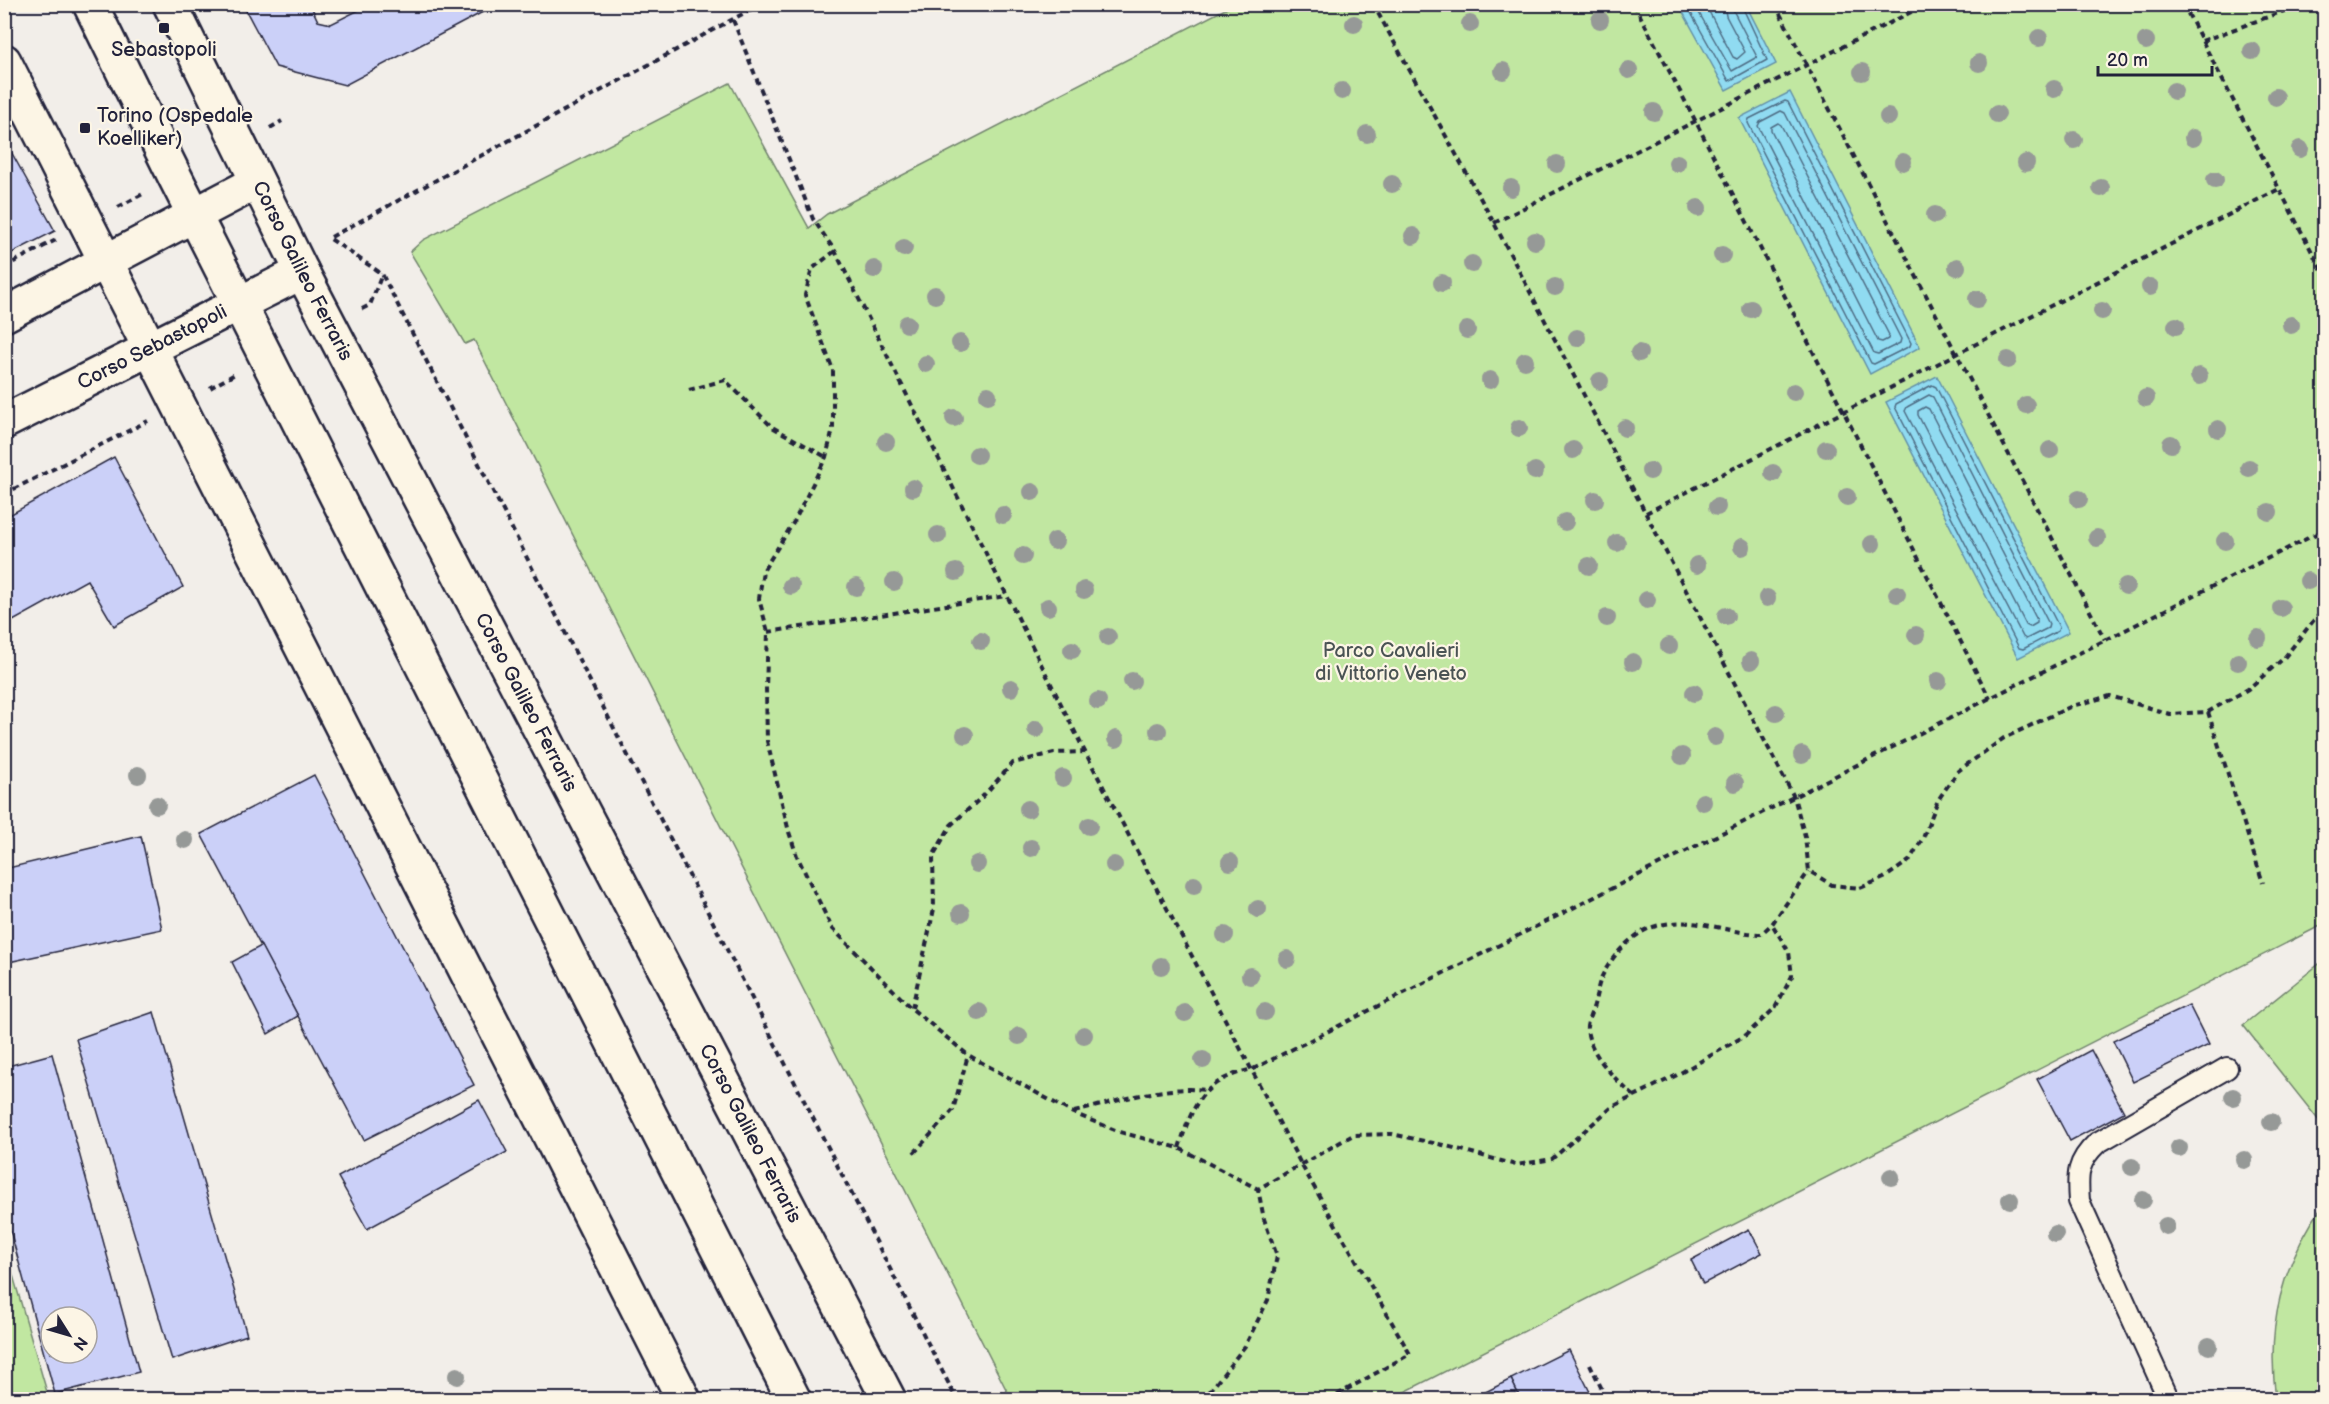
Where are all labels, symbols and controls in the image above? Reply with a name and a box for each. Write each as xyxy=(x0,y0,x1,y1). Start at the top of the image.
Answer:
marker: Sebastopoli xyxy=(157,21,171,35)
place label: Sebastopoli xyxy=(111,38,217,62)
scale bar xyxy=(2098,39,2212,77)
text: 20 m xyxy=(2107,50,2148,71)
place label: Torino (Ospedale Koelliker) xyxy=(97,104,253,151)
marker: Torino (Ospedale Koelliker) xyxy=(78,121,92,135)
street label: Corso Galileo Ferraris xyxy=(247,177,358,365)
street label: Corso Sebastopoli xyxy=(73,300,231,395)
street label: Corso Galileo Ferraris xyxy=(470,609,582,796)
park label: Parco Cavalieri di Vittorio Veneto xyxy=(1315,639,1467,686)
street label: Corso Galileo Ferraris xyxy=(694,1040,807,1227)
north arrow xyxy=(39,1305,99,1365)
text: N xyxy=(69,1333,91,1354)

